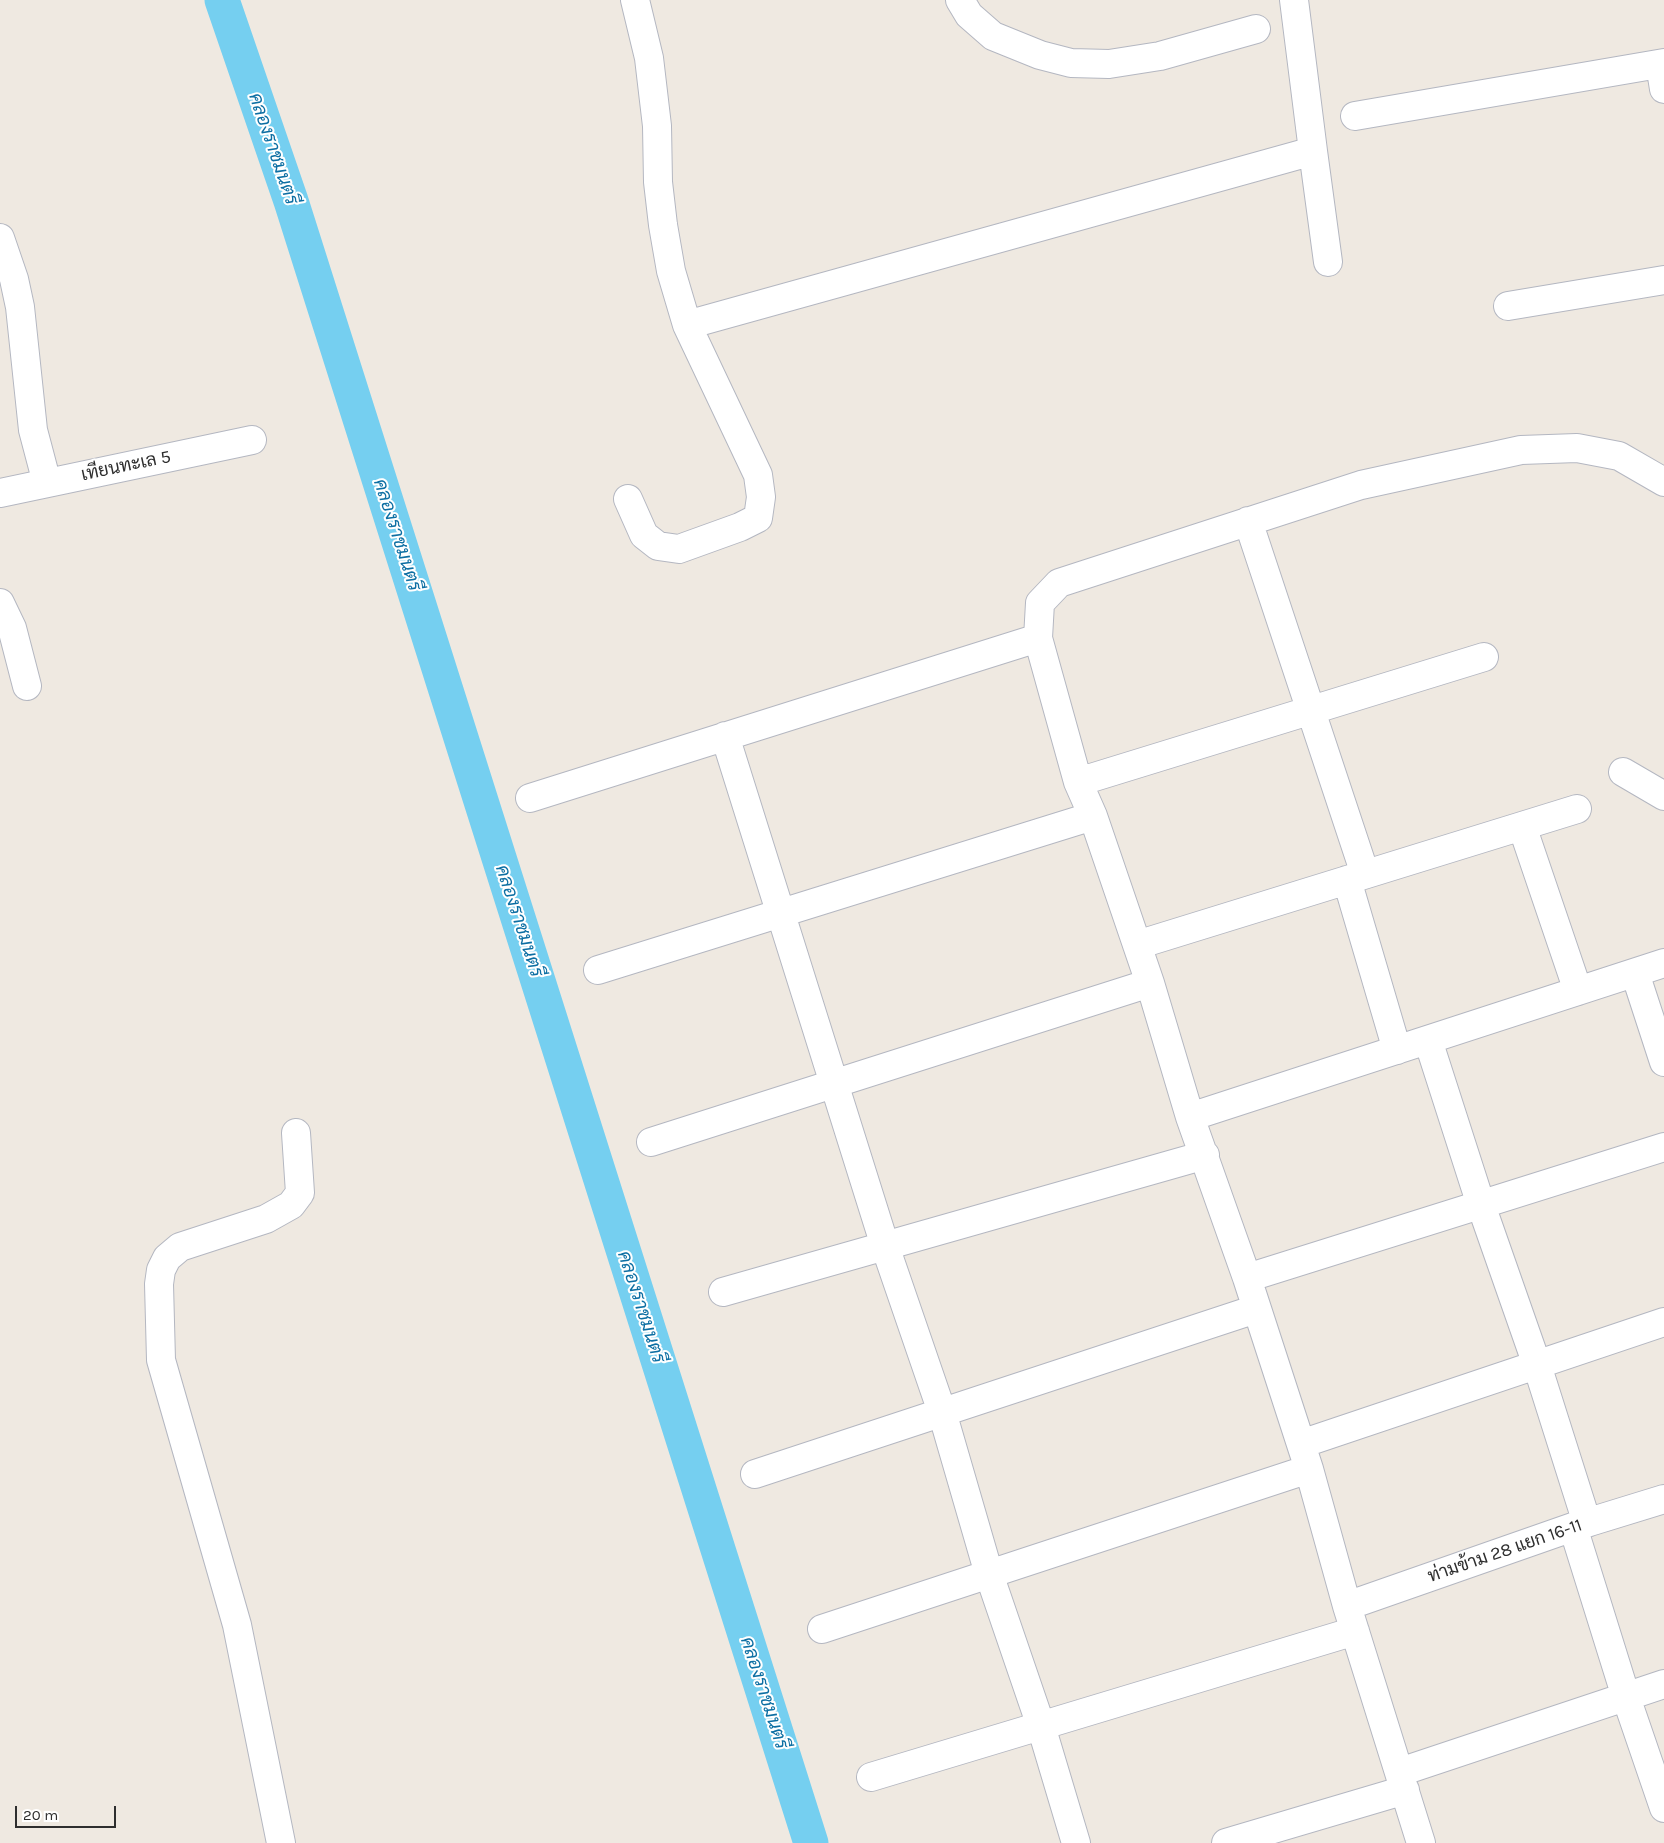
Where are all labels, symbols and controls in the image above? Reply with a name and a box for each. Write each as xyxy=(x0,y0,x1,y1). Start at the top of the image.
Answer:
water label: คลองราชมนตรี xyxy=(243,90,303,208)
street label: เทียนทะเล 5 xyxy=(79,446,173,486)
water label: คลองราชมนตรี xyxy=(368,476,426,594)
water label: คลองราชมนตรี xyxy=(490,862,548,980)
water label: คลองราชมนตรี xyxy=(612,1248,670,1366)
street label: ท่ามข้าม 28 แยก 16-11 xyxy=(1425,1514,1585,1588)
water label: คลองราชมนตรี xyxy=(735,1634,793,1752)
scale bar xyxy=(18,1796,119,1828)
text: 20 m xyxy=(23,1806,58,1824)

